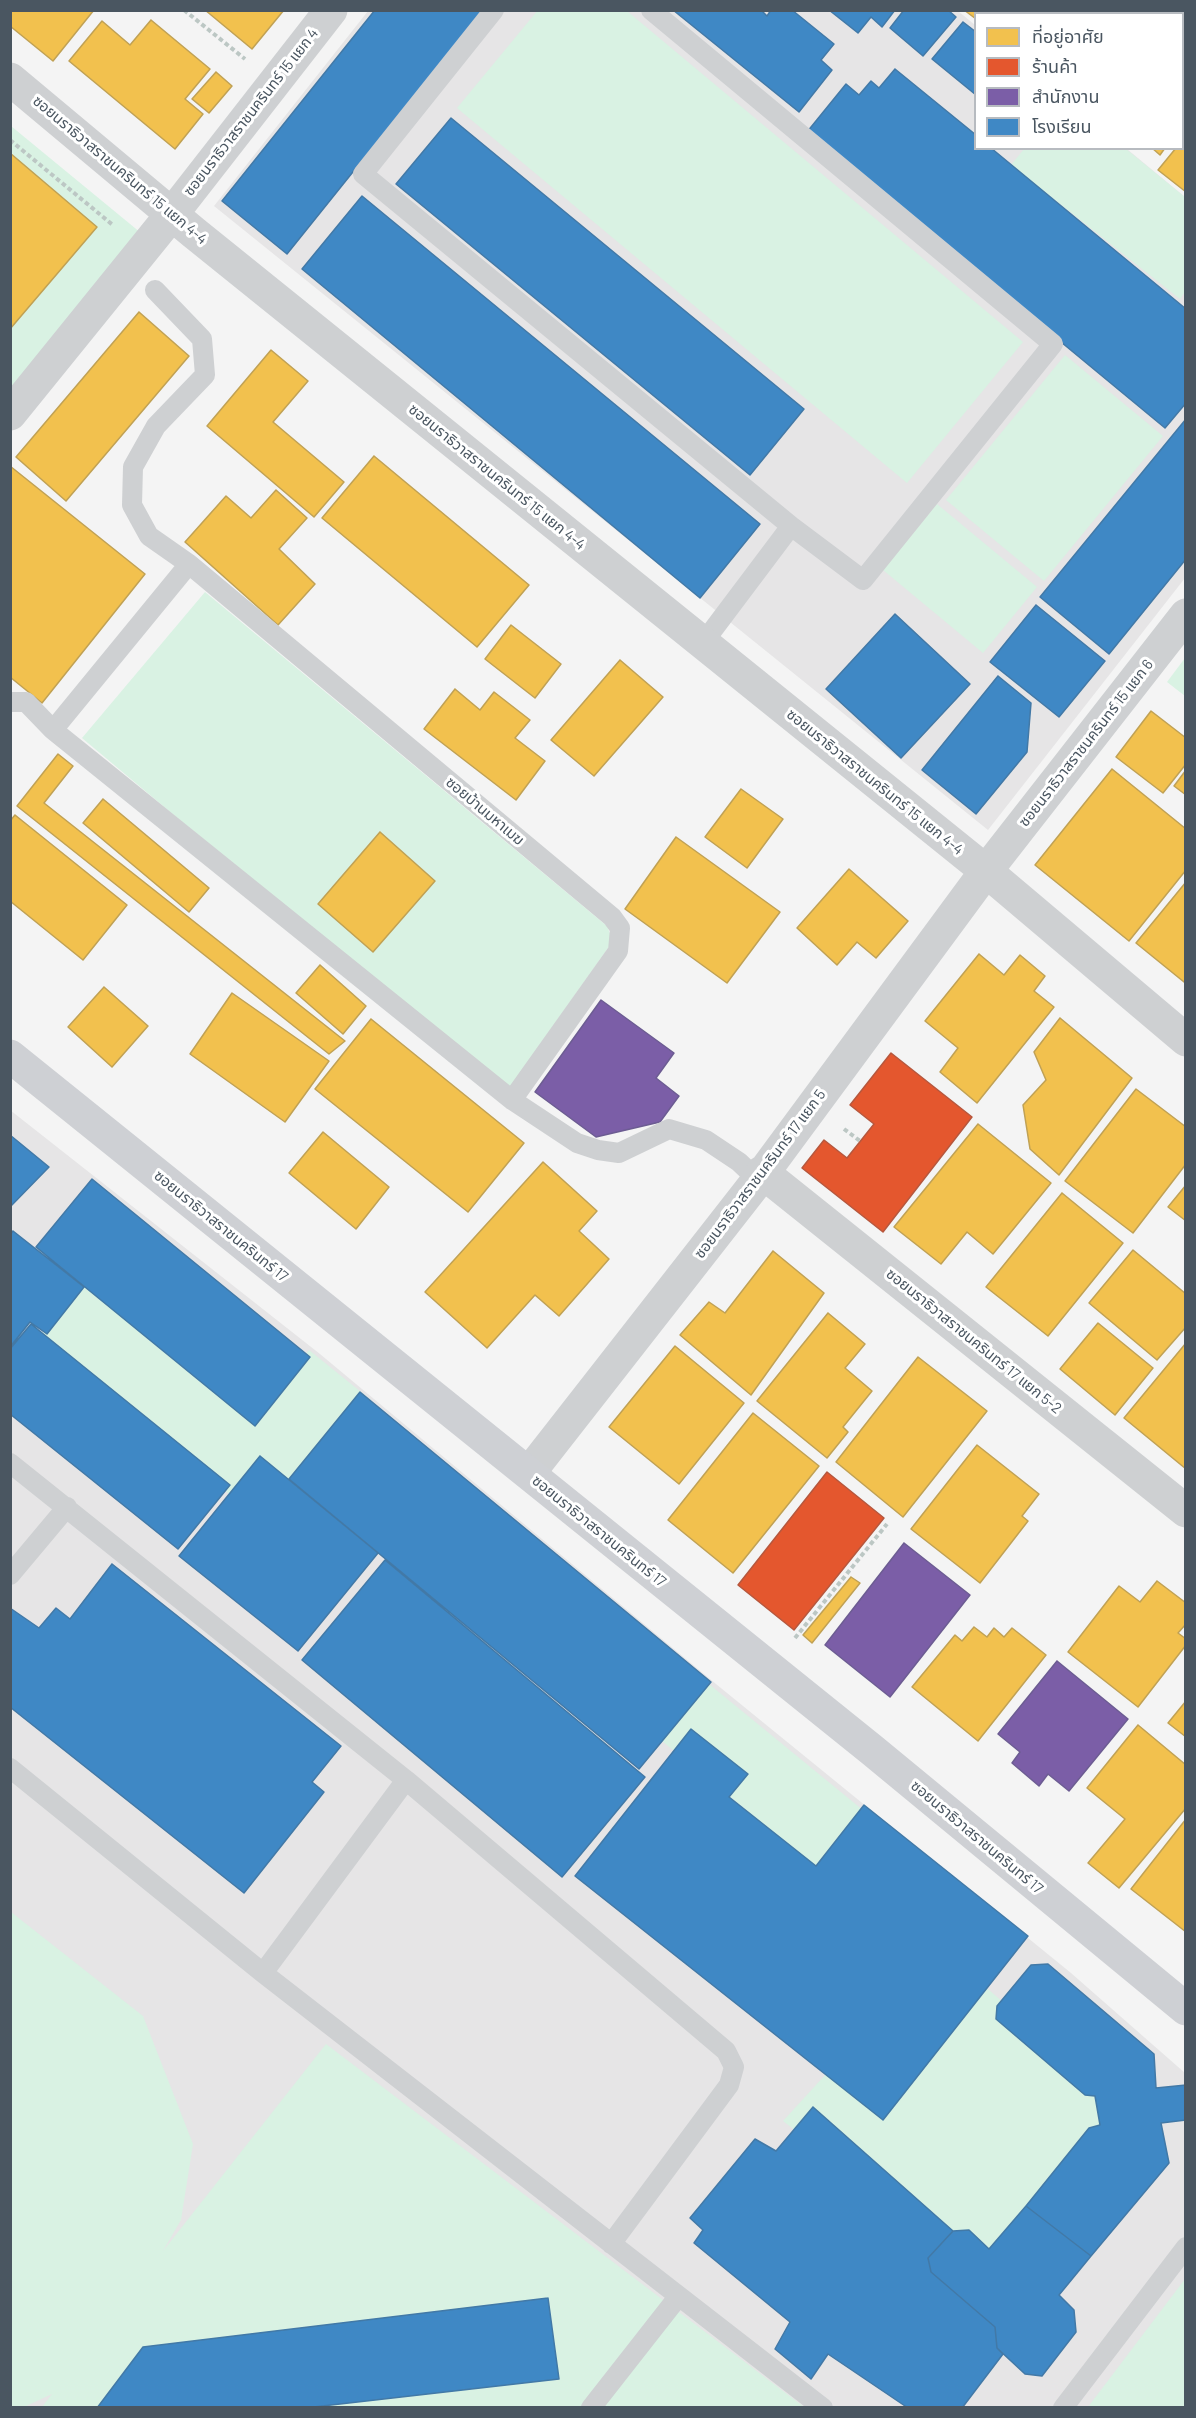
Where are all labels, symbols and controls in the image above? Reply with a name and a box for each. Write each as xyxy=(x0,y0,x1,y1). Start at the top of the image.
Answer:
legend xyxy=(974,12,1184,150)
street label: ซอยนราธิวาสราชนครินทร์ 15 แยก 4 xyxy=(180,25,322,199)
text: ที่อยู่อาศัย xyxy=(1032,25,1104,47)
text: ร้านค้า xyxy=(1032,55,1078,77)
text: สำนักงาน xyxy=(1032,85,1099,107)
street label: ซอยนราธิวาสราชนครินทร์ 15 แยก 4-4 xyxy=(29,92,211,248)
text: โรงเรียน xyxy=(1032,115,1091,137)
street label: ซอยนราธิวาสราชนครินทร์ 15 แยก 4-4 xyxy=(405,400,589,554)
street label: ซอยนราธิวาสราชนครินทร์ 15 แยก 6 xyxy=(1015,656,1157,830)
street label: ซอยนราธิวาสราชนครินทร์ 15 แยก 4-4 xyxy=(783,705,967,859)
street label: ซอยบ้านมหาเมฆ xyxy=(442,773,528,849)
street label: ซอยนราธิวาสราชนครินทร์ 17 แยก 5 xyxy=(691,1086,829,1262)
street label: ซอยนราธิวาสราชนครินทร์ 17 xyxy=(150,1166,292,1286)
street label: ซอยนราธิวาสราชนครินทร์ 17 แยก 5-2 xyxy=(883,1265,1065,1417)
street label: ซอยนราธิวาสราชนครินทร์ 17 xyxy=(528,1471,670,1591)
street label: ซอยนราธิวาสราชนครินทร์ 17 xyxy=(907,1776,1047,1898)

